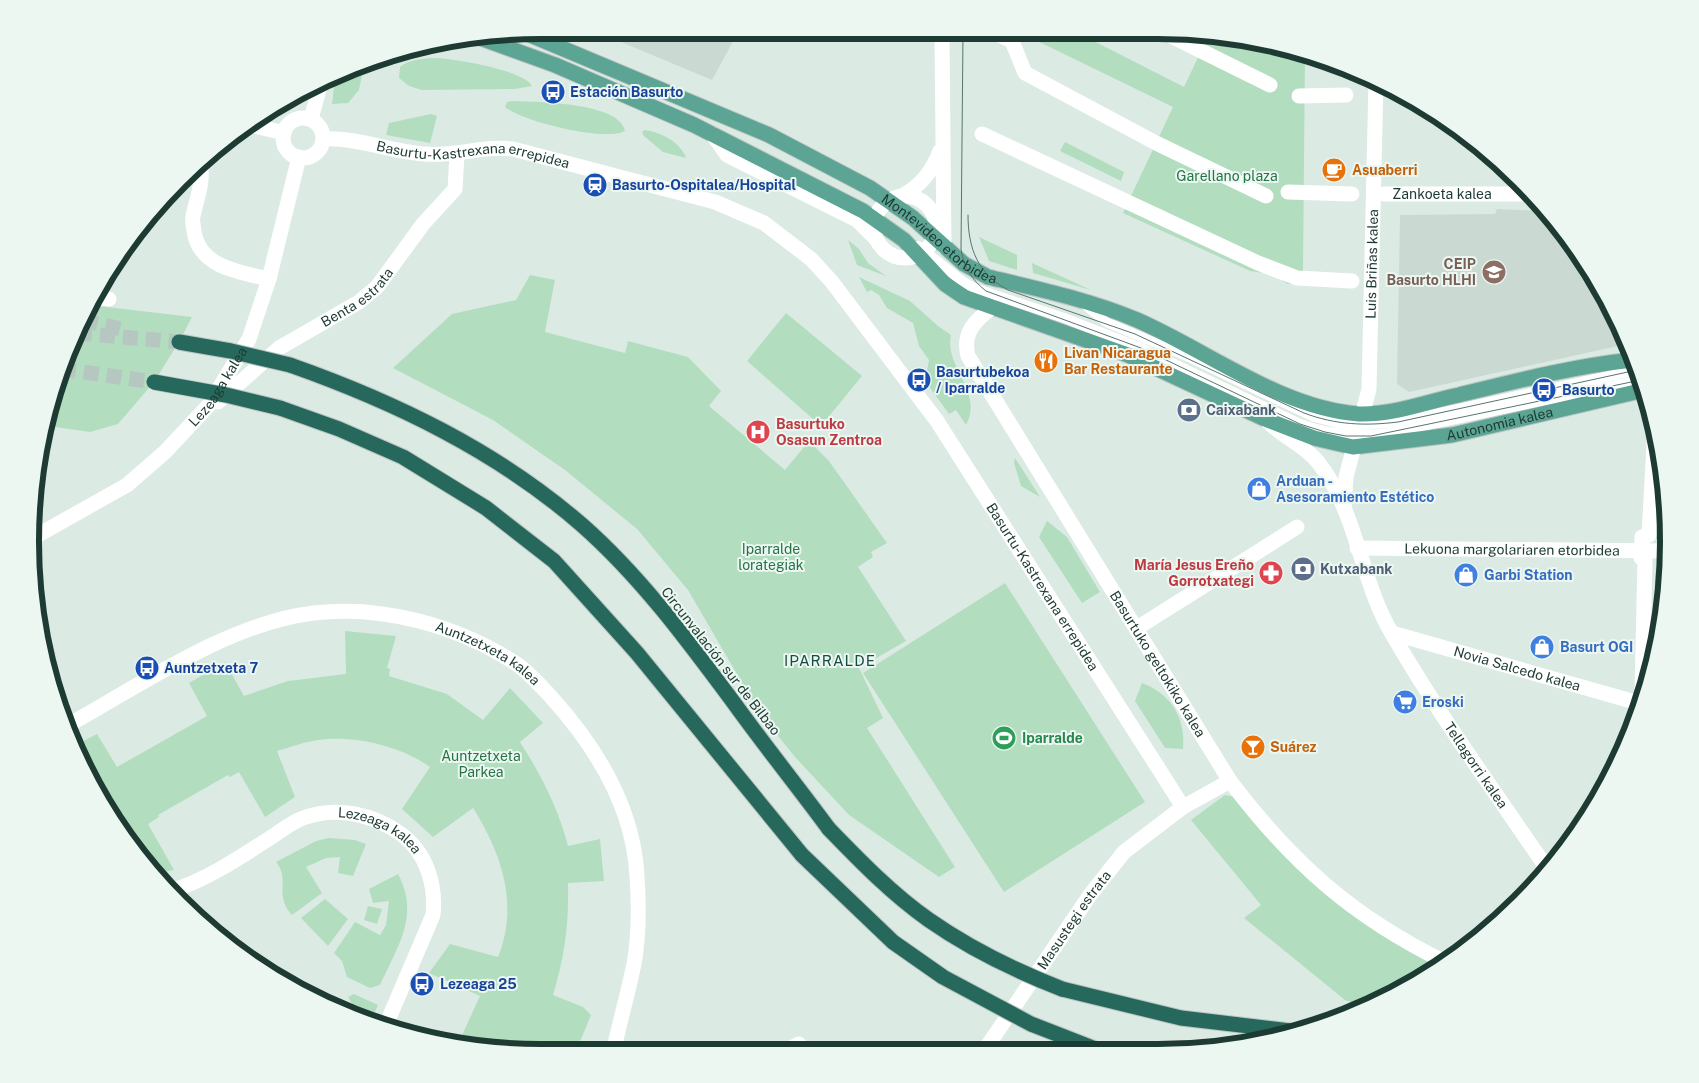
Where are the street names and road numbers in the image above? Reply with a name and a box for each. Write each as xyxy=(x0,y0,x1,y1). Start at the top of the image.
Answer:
street label: Basurtu-Kastrexana errepidea xyxy=(375,138,571,171)
street label: Zankoeta kalea xyxy=(1392,186,1492,202)
street label: Montevideo etorbidea xyxy=(879,191,998,287)
street label: Luis Briñas kalea xyxy=(1363,209,1381,319)
street label: Benta estrata xyxy=(318,265,396,330)
street label: Lezeaga kalea xyxy=(185,344,250,430)
street label: Autonomia kalea xyxy=(1446,404,1554,444)
street label: Basurtu-Kastrexana errepidea xyxy=(983,500,1102,674)
street label: Lekuona margolariaren etorbidea xyxy=(1404,540,1620,559)
street label: Circunvalación sur de Bilbao xyxy=(658,584,784,738)
street label: Basurtuko geltokiko kalea xyxy=(1107,588,1209,740)
street label: Auntzetxeta kalea xyxy=(433,618,543,688)
street label: Novia Salcedo kalea xyxy=(1452,643,1582,694)
street label: Tellagorri kalea xyxy=(1441,719,1511,811)
street label: Lezeaga kalea xyxy=(338,804,425,857)
street label: Masustegi estrata xyxy=(1034,867,1114,972)

